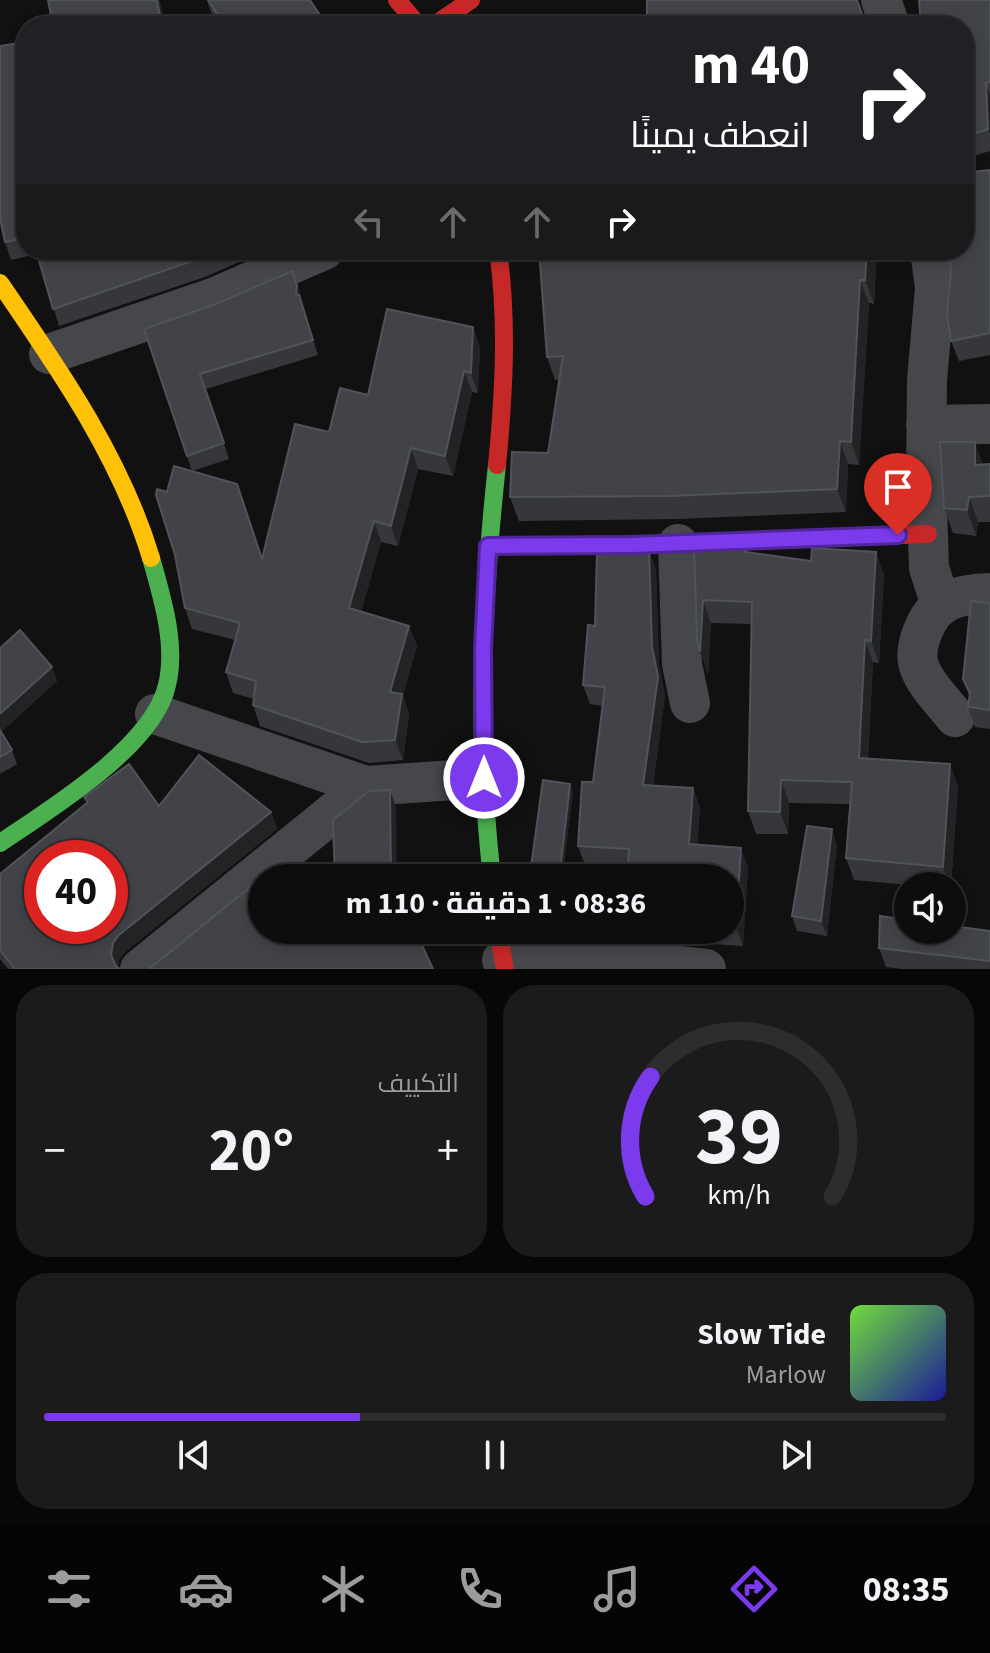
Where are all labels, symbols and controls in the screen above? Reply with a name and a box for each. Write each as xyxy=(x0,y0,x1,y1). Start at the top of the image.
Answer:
text: 40 m xyxy=(692,26,810,105)
icon: right xyxy=(838,48,942,152)
text: انعطف يمينًا xyxy=(630,110,810,161)
icon: left xyxy=(347,200,391,244)
icon: ahead xyxy=(431,200,475,244)
icon: ahead xyxy=(515,200,559,244)
icon: right xyxy=(599,200,643,244)
pin xyxy=(864,453,932,535)
icon: arrive xyxy=(876,465,920,509)
position arrow xyxy=(442,736,526,820)
speed limit sign: 40 xyxy=(24,840,128,944)
map controls xyxy=(894,872,966,944)
button: sound xyxy=(894,872,966,944)
text: 08:36 · 1 دقيقة · 110 m xyxy=(346,882,646,925)
text: التكييف xyxy=(377,1065,459,1102)
text: 39 xyxy=(695,1078,782,1196)
text: 20° xyxy=(209,1109,294,1194)
text: − xyxy=(44,1120,66,1183)
text: + xyxy=(437,1120,459,1183)
text: km/h xyxy=(707,1175,770,1215)
text: Slow Tide xyxy=(697,1313,826,1356)
text: Marlow xyxy=(746,1356,826,1393)
icon: previous xyxy=(172,1433,216,1477)
icon: pause xyxy=(473,1433,517,1477)
icon: next xyxy=(774,1433,818,1477)
icon: filters xyxy=(41,1561,97,1617)
icon: car xyxy=(178,1561,234,1617)
icon: climate xyxy=(315,1561,371,1617)
icon: phone xyxy=(452,1561,508,1617)
icon: music xyxy=(589,1561,645,1617)
icon: directions xyxy=(726,1561,782,1617)
text: 08:35 xyxy=(863,1564,950,1615)

